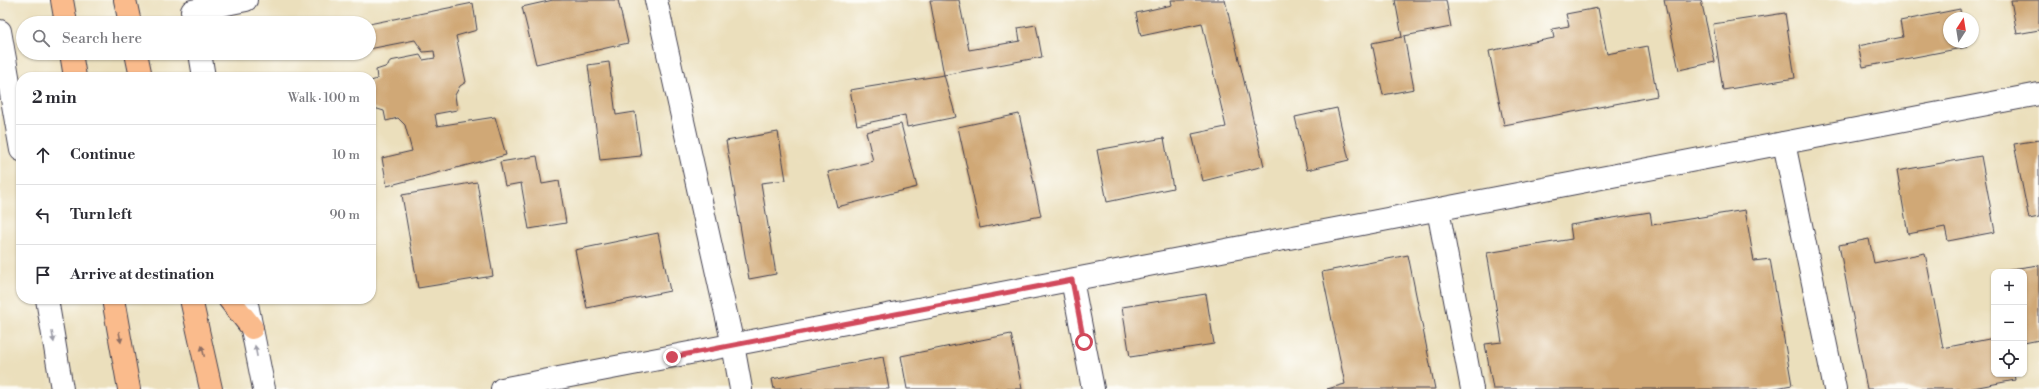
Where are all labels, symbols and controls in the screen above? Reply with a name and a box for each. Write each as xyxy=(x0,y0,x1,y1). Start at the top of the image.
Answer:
north arrow xyxy=(1943,12,1979,48)
search box xyxy=(16,16,376,60)
icon: search xyxy=(30,27,52,49)
text: Search here xyxy=(62,29,142,48)
text: 2 min xyxy=(32,87,77,109)
text: Walk · 100 m xyxy=(288,90,360,106)
icon: ahead xyxy=(32,144,54,166)
text: Continue xyxy=(70,145,135,164)
text: 10 m xyxy=(332,147,360,163)
icon: left xyxy=(32,204,54,226)
text: Turn left xyxy=(70,205,132,224)
text: 90 m xyxy=(329,207,360,223)
icon: arrive xyxy=(32,264,54,286)
text: Arrive at destination xyxy=(70,265,214,284)
map controls xyxy=(1991,269,2027,377)
button: + xyxy=(1991,269,2027,305)
button: − xyxy=(1991,305,2027,341)
one-way arrow xyxy=(51,331,57,344)
one-way arrow xyxy=(117,331,123,344)
route start xyxy=(1075,333,1093,351)
button: locate xyxy=(1991,341,2027,377)
one-way arrow xyxy=(199,345,205,357)
one-way arrow xyxy=(253,345,259,357)
route end xyxy=(663,348,681,366)

